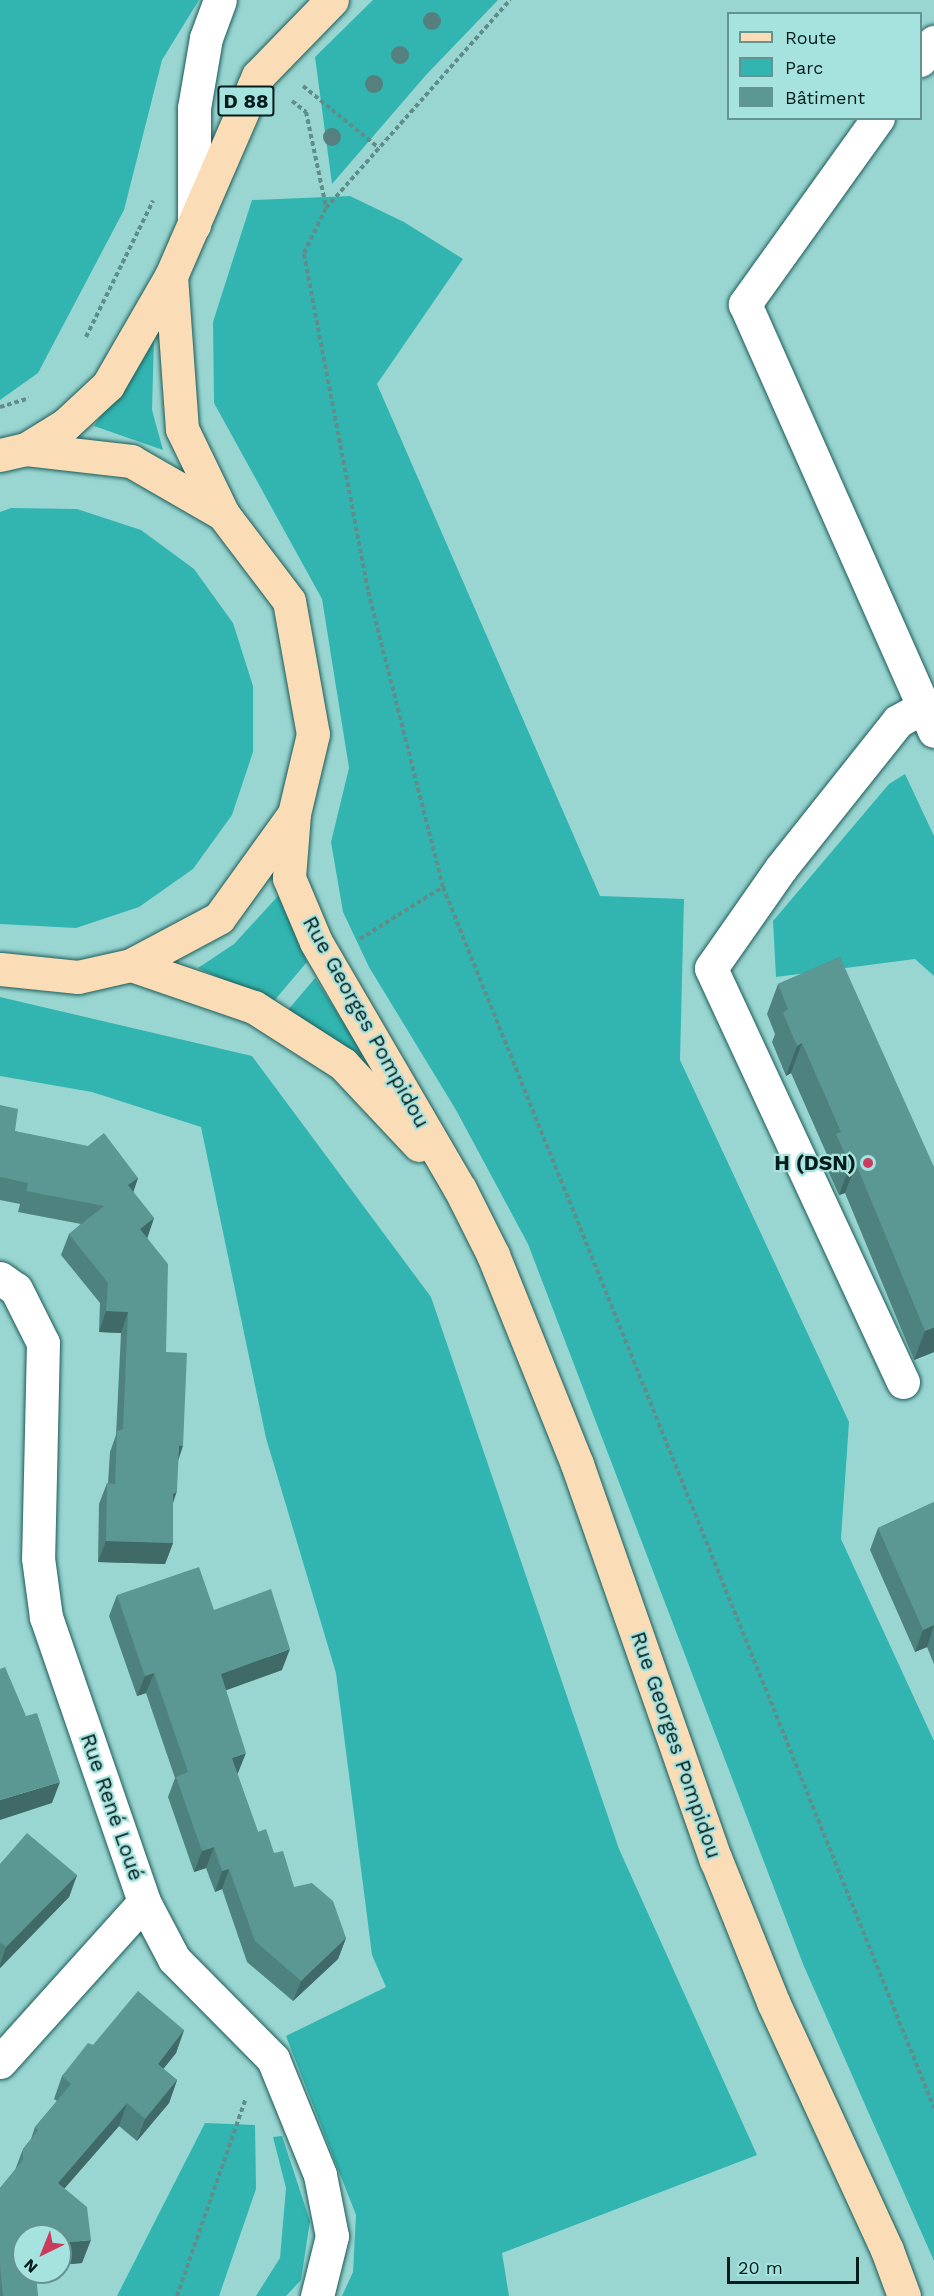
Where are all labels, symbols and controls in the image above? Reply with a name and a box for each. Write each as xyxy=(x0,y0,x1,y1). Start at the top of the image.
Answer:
legend xyxy=(727,12,922,120)
text: Route xyxy=(785,27,837,48)
text: Parc xyxy=(785,57,823,78)
road number: D 88 xyxy=(216,84,276,118)
text: Bâtiment xyxy=(785,87,865,108)
street label: Rue Georges Pompidou xyxy=(297,912,435,1132)
place label: H (DSN) xyxy=(774,1150,856,1176)
marker: H (DSN) xyxy=(861,1156,875,1170)
street label: Rue Georges Pompidou xyxy=(625,1628,727,1862)
street label: Rue René Loué xyxy=(75,1730,149,1884)
north arrow xyxy=(12,2224,72,2284)
scale bar xyxy=(730,2245,862,2283)
text: N xyxy=(20,2255,42,2277)
text: 20 m xyxy=(738,2257,783,2278)

